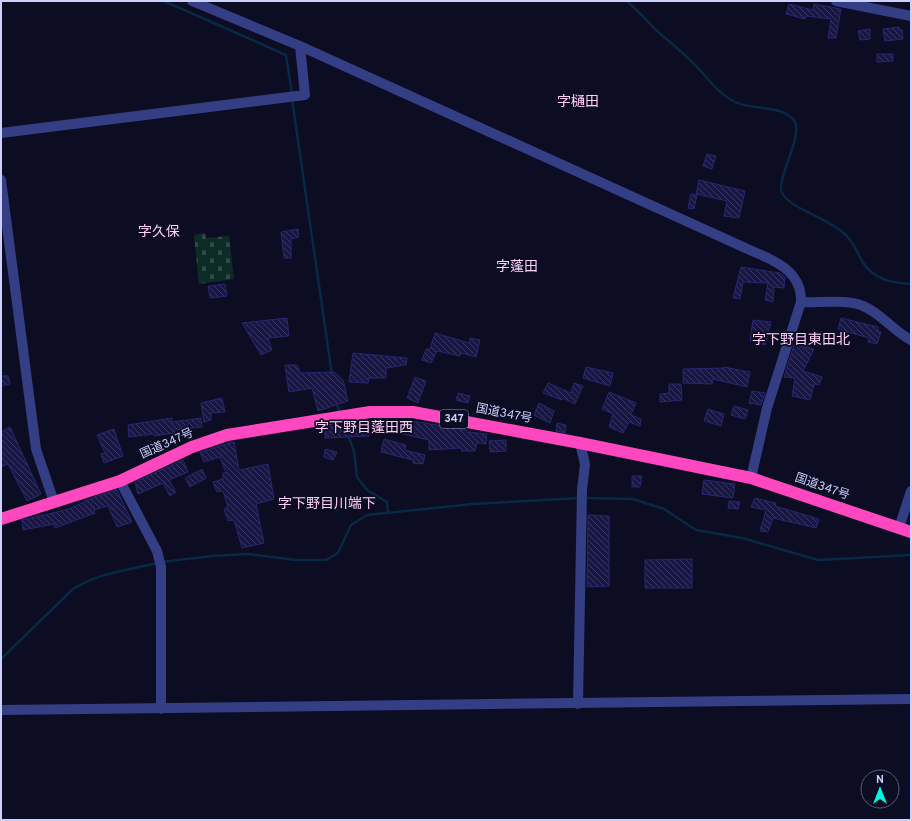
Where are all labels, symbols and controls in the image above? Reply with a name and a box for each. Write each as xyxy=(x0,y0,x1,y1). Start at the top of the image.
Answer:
district label: 字樋田 xyxy=(557,94,599,111)
district label: 字久保 xyxy=(138,224,180,241)
district label: 字蓬田 xyxy=(496,259,538,276)
district label: 字下野目東田北 xyxy=(752,331,850,349)
street label: 国道347号 xyxy=(475,401,533,427)
road number: 347 xyxy=(440,410,468,428)
district label: 字下野目蓬田西 xyxy=(315,420,413,437)
street label: 国道347号 xyxy=(138,425,196,463)
street label: 国道347号 xyxy=(793,470,851,504)
district label: 字下野目川端下 xyxy=(278,496,376,513)
north arrow xyxy=(860,769,900,809)
text: N xyxy=(876,773,884,787)

